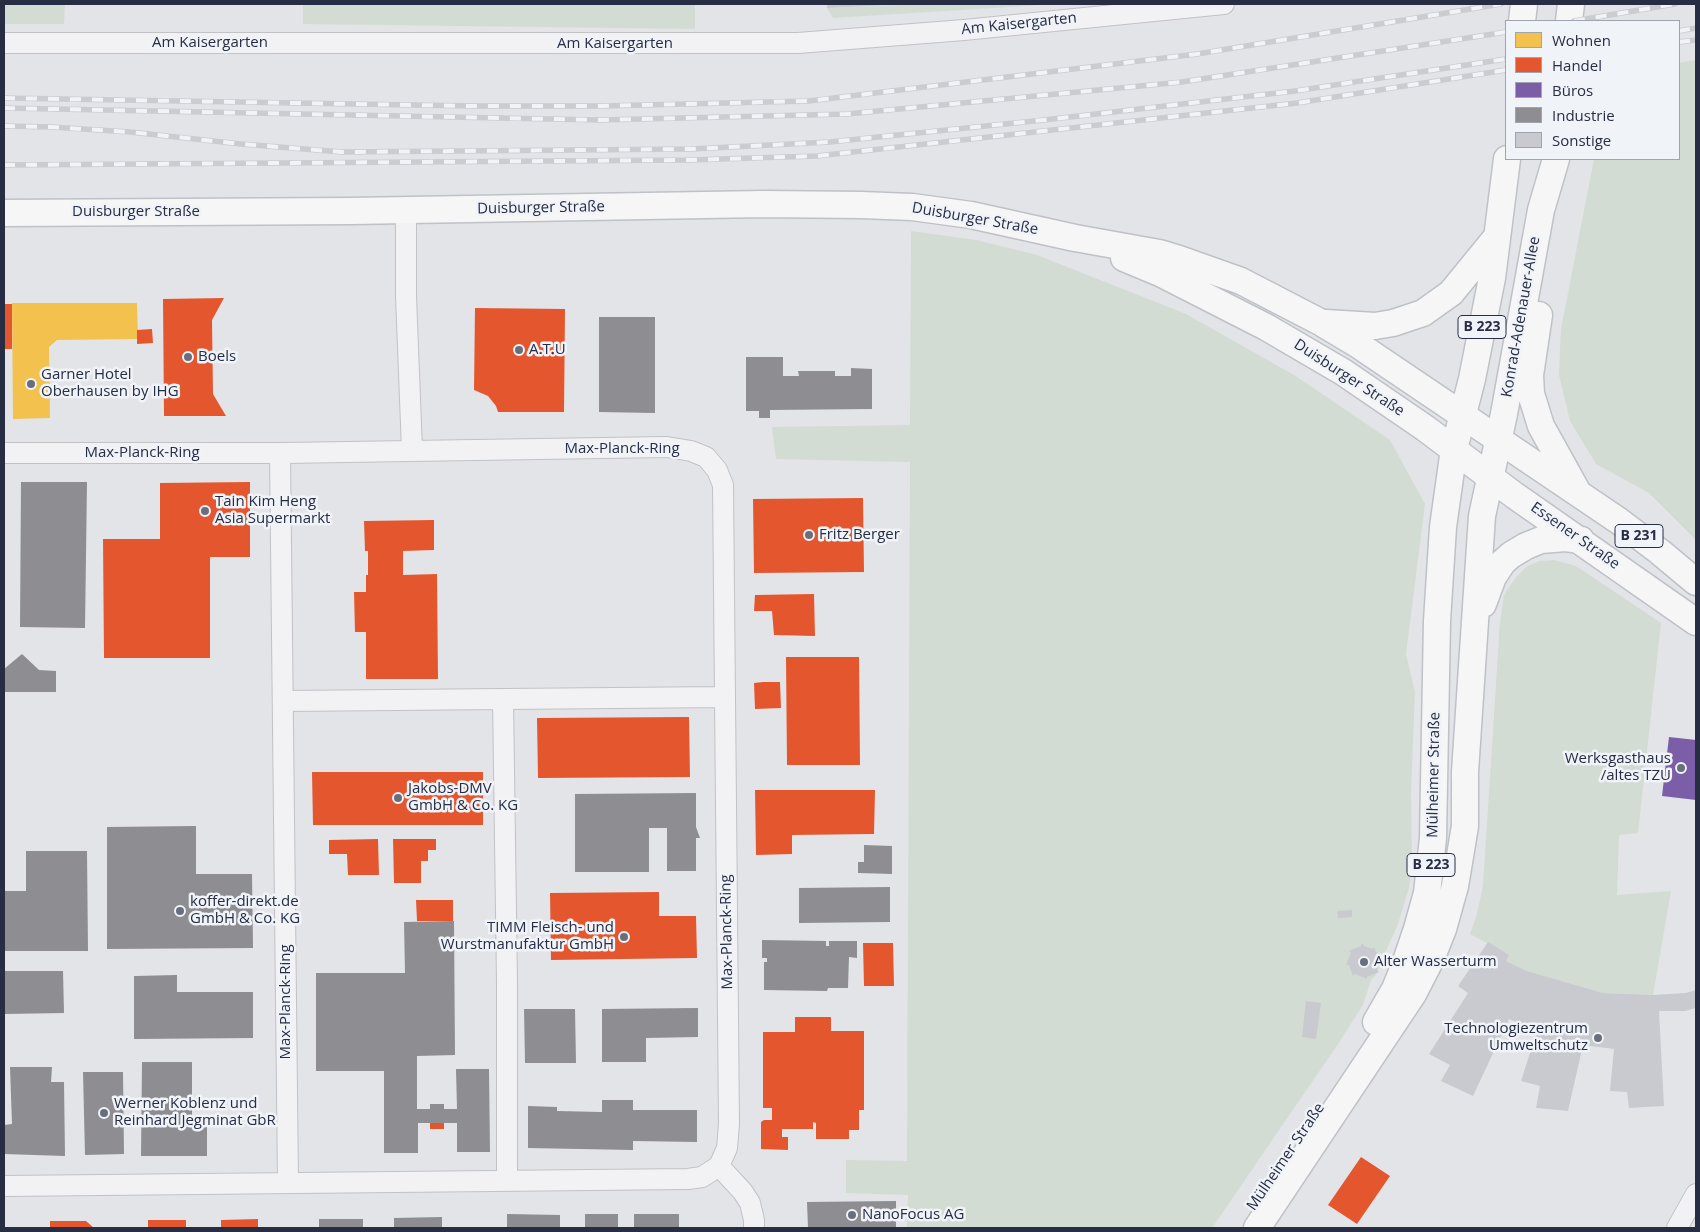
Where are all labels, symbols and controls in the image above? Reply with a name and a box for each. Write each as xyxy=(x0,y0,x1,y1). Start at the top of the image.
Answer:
street label: Am Kaisergarten xyxy=(960,9,1078,39)
legend xyxy=(1505,20,1680,160)
text: Wohnen xyxy=(1552,30,1611,50)
street label: Am Kaisergarten xyxy=(152,34,268,52)
street label: Am Kaisergarten xyxy=(557,35,673,53)
text: Handel xyxy=(1552,55,1602,75)
text: Büros xyxy=(1552,80,1593,100)
text: Industrie xyxy=(1552,105,1615,125)
text: Sonstige xyxy=(1552,130,1611,150)
street label: Duisburger Straße xyxy=(477,198,605,218)
street label: Duisburger Straße xyxy=(910,199,1040,239)
street label: Duisburger Straße xyxy=(72,203,200,221)
street label: Konrad-Adenauer-Allee xyxy=(1498,235,1544,399)
road number: B 223 xyxy=(1458,316,1506,338)
street label: Duisburger Straße xyxy=(1290,336,1408,420)
place label: A.T.U xyxy=(529,341,566,359)
marker: A.T.U xyxy=(513,344,525,356)
place label: Boels xyxy=(198,348,236,366)
marker: Boels xyxy=(182,351,194,363)
place label: Garner Hotel Oberhausen by IHG xyxy=(41,366,179,401)
marker: Garner Hotel Oberhausen by IHG xyxy=(25,378,37,390)
street label: Max-Planck-Ring xyxy=(564,440,680,458)
street label: Max-Planck-Ring xyxy=(84,444,200,462)
place label: Tain Kim Heng Asia Supermarkt xyxy=(215,493,330,528)
street label: Essener Straße xyxy=(1527,499,1623,573)
marker: Tain Kim Heng Asia Supermarkt xyxy=(199,505,211,517)
road number: B 231 xyxy=(1615,524,1663,548)
place label: Fritz Berger xyxy=(819,526,900,544)
marker: Fritz Berger xyxy=(803,529,815,541)
street label: Mülheimer Straße xyxy=(1424,712,1444,838)
place label: Werksgasthaus /altes TZU xyxy=(1565,750,1671,785)
marker: Werksgasthaus /altes TZU xyxy=(1675,762,1687,774)
place label: Jakobs-DMV GmbH & Co. KG xyxy=(408,780,518,815)
marker: Jakobs-DMV GmbH & Co. KG xyxy=(392,792,404,804)
road number: B 223 xyxy=(1407,854,1455,876)
street label: Max-Planck-Ring xyxy=(717,874,737,990)
place label: koffer-direkt.de GmbH & Co. KG xyxy=(190,893,300,928)
marker: koffer-direkt.de GmbH & Co. KG xyxy=(174,905,186,917)
place label: TIMM Fleisch- und Wurstmanufaktur GmbH xyxy=(441,919,614,954)
marker: TIMM Fleisch- und Wurstmanufaktur GmbH xyxy=(618,931,630,943)
street label: Max-Planck-Ring xyxy=(277,944,295,1060)
place label: Alter Wasserturm xyxy=(1374,953,1497,971)
marker: Alter Wasserturm xyxy=(1358,956,1370,968)
place label: Technologiezentrum Umweltschutz xyxy=(1444,1020,1588,1055)
marker: Technologiezentrum Umweltschutz xyxy=(1592,1032,1604,1044)
place label: Werner Koblenz und Reinhard Jegminat GbR xyxy=(114,1095,276,1130)
street label: Mülheimer Straße xyxy=(1243,1100,1329,1214)
marker: Werner Koblenz und Reinhard Jegminat GbR xyxy=(98,1107,110,1119)
place label: NanoFocus AG xyxy=(862,1206,964,1224)
marker: NanoFocus AG xyxy=(846,1209,858,1221)

